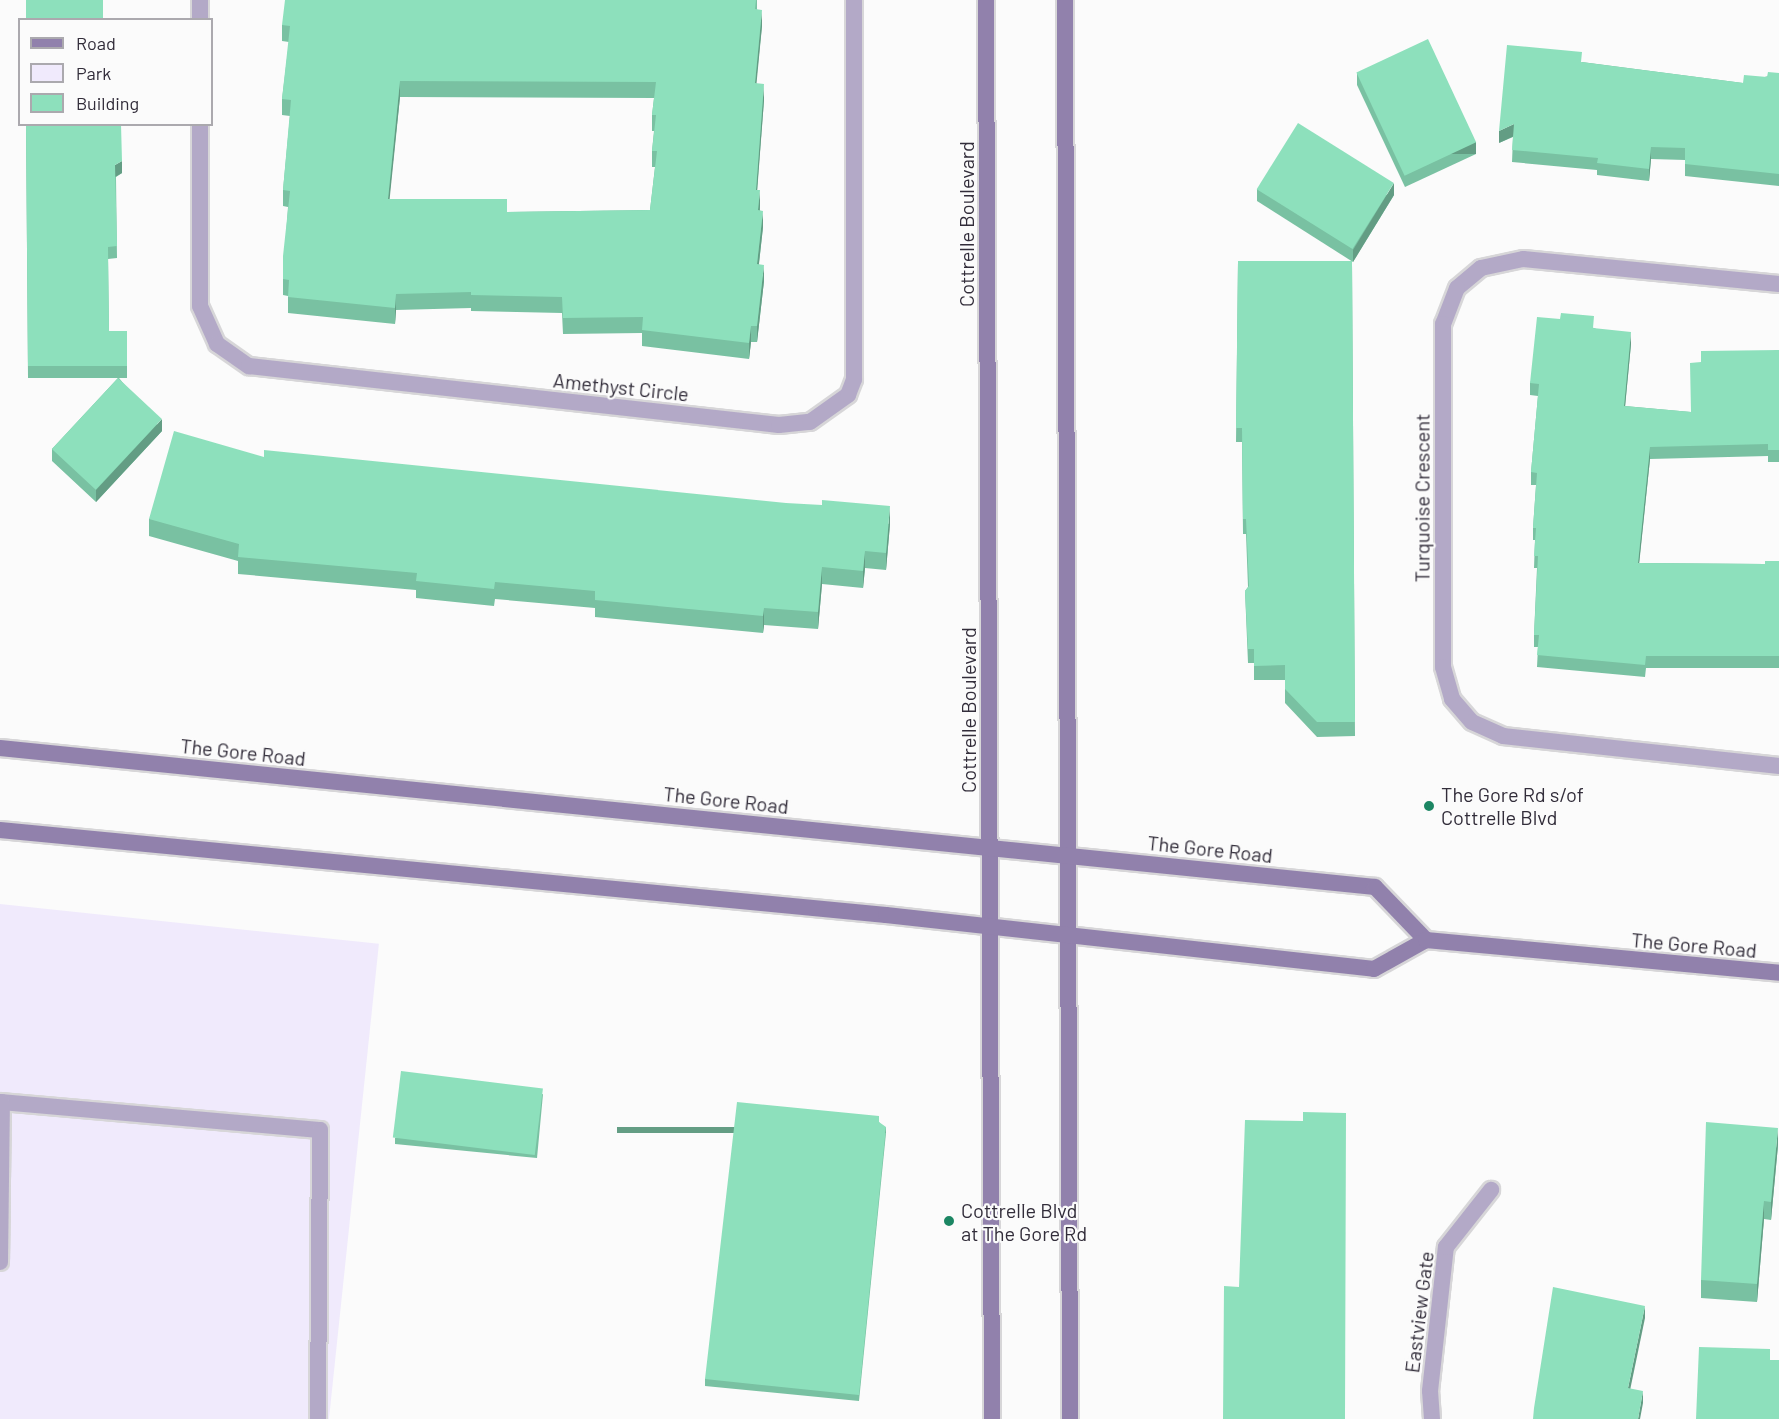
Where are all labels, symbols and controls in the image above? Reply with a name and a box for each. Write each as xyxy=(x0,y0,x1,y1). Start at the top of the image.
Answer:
legend xyxy=(18,18,213,126)
text: Road xyxy=(76,32,116,54)
text: Park xyxy=(76,62,111,84)
text: Building xyxy=(76,92,139,114)
street label: Cottrelle Boulevard xyxy=(954,141,978,307)
street label: Amethyst Circle xyxy=(552,368,690,406)
street label: Turquoise Crescent xyxy=(1410,414,1434,582)
street label: Cottrelle Boulevard xyxy=(956,627,980,793)
street label: The Gore Road xyxy=(179,733,307,771)
street label: The Gore Road xyxy=(662,781,790,819)
place label: The Gore Rd s/of Cottrelle Blvd xyxy=(1441,783,1584,830)
marker: The Gore Rd s/of Cottrelle Blvd xyxy=(1422,799,1436,813)
street label: The Gore Road xyxy=(1146,830,1274,868)
street label: The Gore Road xyxy=(1630,928,1758,962)
place label: Cottrelle Blvd at The Gore Rd xyxy=(961,1198,1087,1245)
marker: Cottrelle Blvd at The Gore Rd xyxy=(942,1214,956,1228)
street label: Eastview Gate xyxy=(1400,1250,1438,1374)

